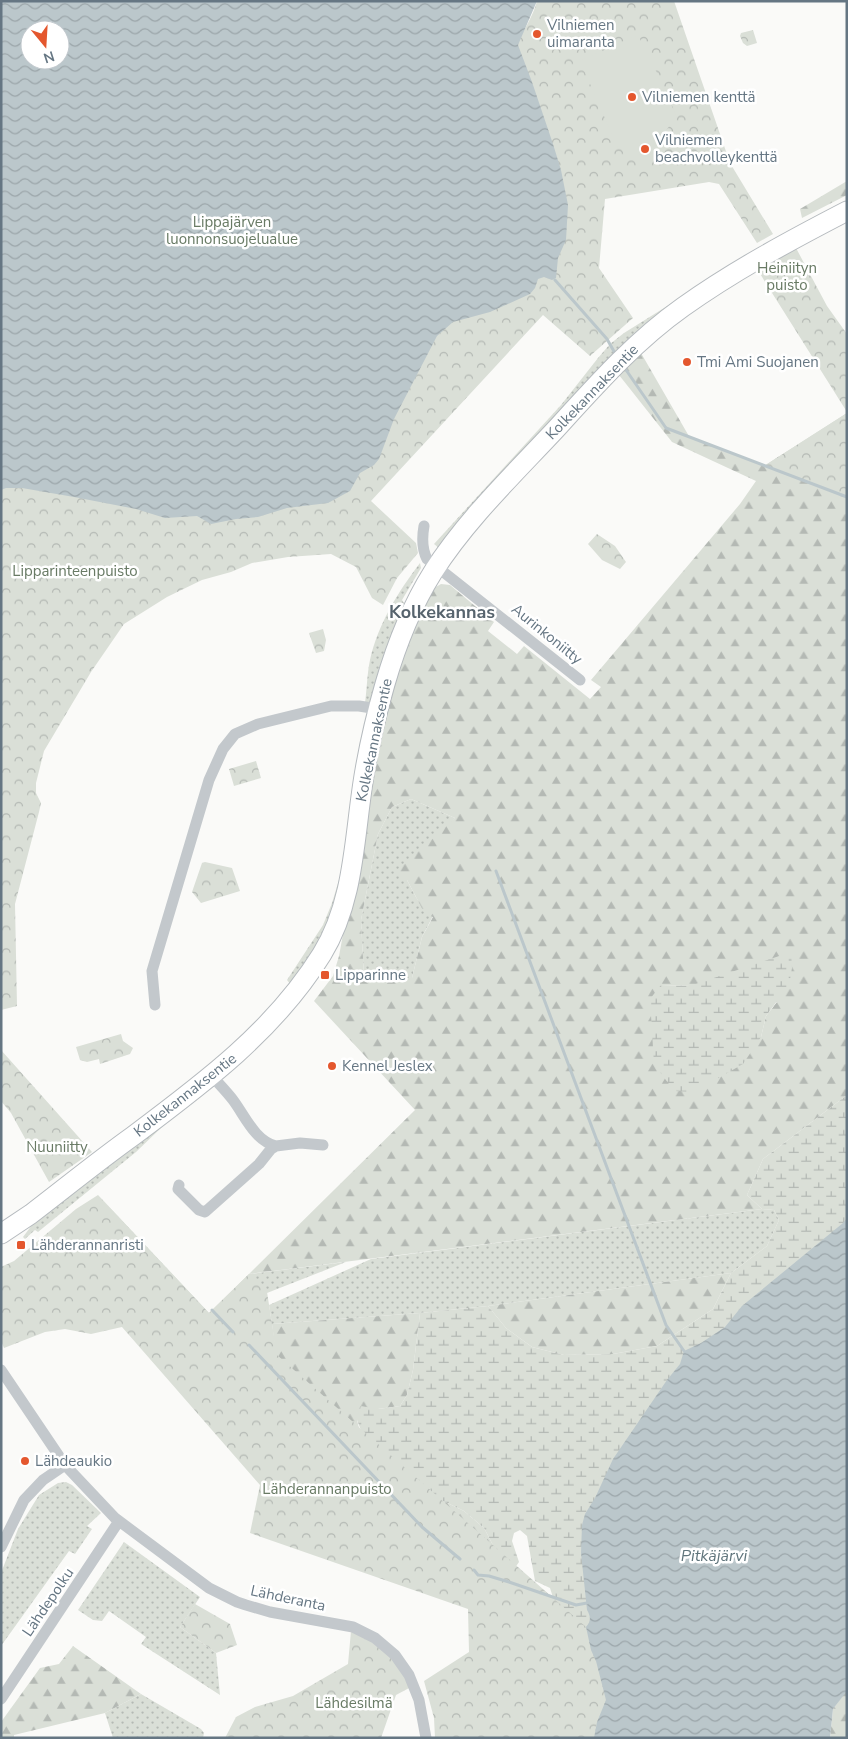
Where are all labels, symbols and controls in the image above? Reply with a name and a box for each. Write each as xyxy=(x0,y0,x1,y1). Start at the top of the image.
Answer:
place label: Vilniemen uimaranta xyxy=(546,15,615,52)
north arrow xyxy=(20,20,70,70)
marker: Vilniemen uimaranta xyxy=(531,28,543,40)
text: N xyxy=(41,46,57,68)
place label: Vilniemen kenttä xyxy=(641,87,756,107)
marker: Vilniemen kenttä xyxy=(626,91,638,103)
place label: Vilniemen beachvolleykenttä xyxy=(654,130,777,167)
marker: Vilniemen beachvolleykenttä xyxy=(639,143,651,155)
park label: Lippajärven luonnonsuojelualue xyxy=(166,212,298,249)
park label: Heiniityn puisto xyxy=(757,258,817,295)
street label: Kolkekannaksentie xyxy=(541,340,643,444)
place label: Tmi Ami Suojanen xyxy=(697,352,819,372)
marker: Tmi Ami Suojanen xyxy=(681,356,693,368)
park label: Lipparinteenpuisto xyxy=(12,561,138,581)
street label: Aurinkoniitty xyxy=(507,599,587,669)
district label: Kolkekannas xyxy=(389,600,495,624)
street label: Kolkekannaksentie xyxy=(351,677,397,803)
place label: Lipparinne xyxy=(335,965,406,985)
marker: Lipparinne xyxy=(319,969,331,981)
street label: Kolkekannaksentie xyxy=(129,1048,241,1141)
place label: Kennel Jeslex xyxy=(342,1056,433,1076)
marker: Kennel Jeslex xyxy=(326,1060,338,1072)
park label: Nuuniitty xyxy=(26,1137,88,1157)
place label: Lähderannanristi xyxy=(31,1235,144,1255)
marker: Lähderannanristi xyxy=(15,1239,27,1251)
place label: Lähdeaukio xyxy=(35,1451,112,1471)
marker: Lähdeaukio xyxy=(19,1455,31,1467)
park label: Lähderannanpuisto xyxy=(262,1479,392,1499)
water label: Pitkäjärvi xyxy=(681,1545,747,1567)
street label: Lähdepolku xyxy=(18,1564,78,1640)
street label: Lähderanta xyxy=(249,1580,327,1616)
park label: Lähdesilmä xyxy=(315,1693,393,1713)

